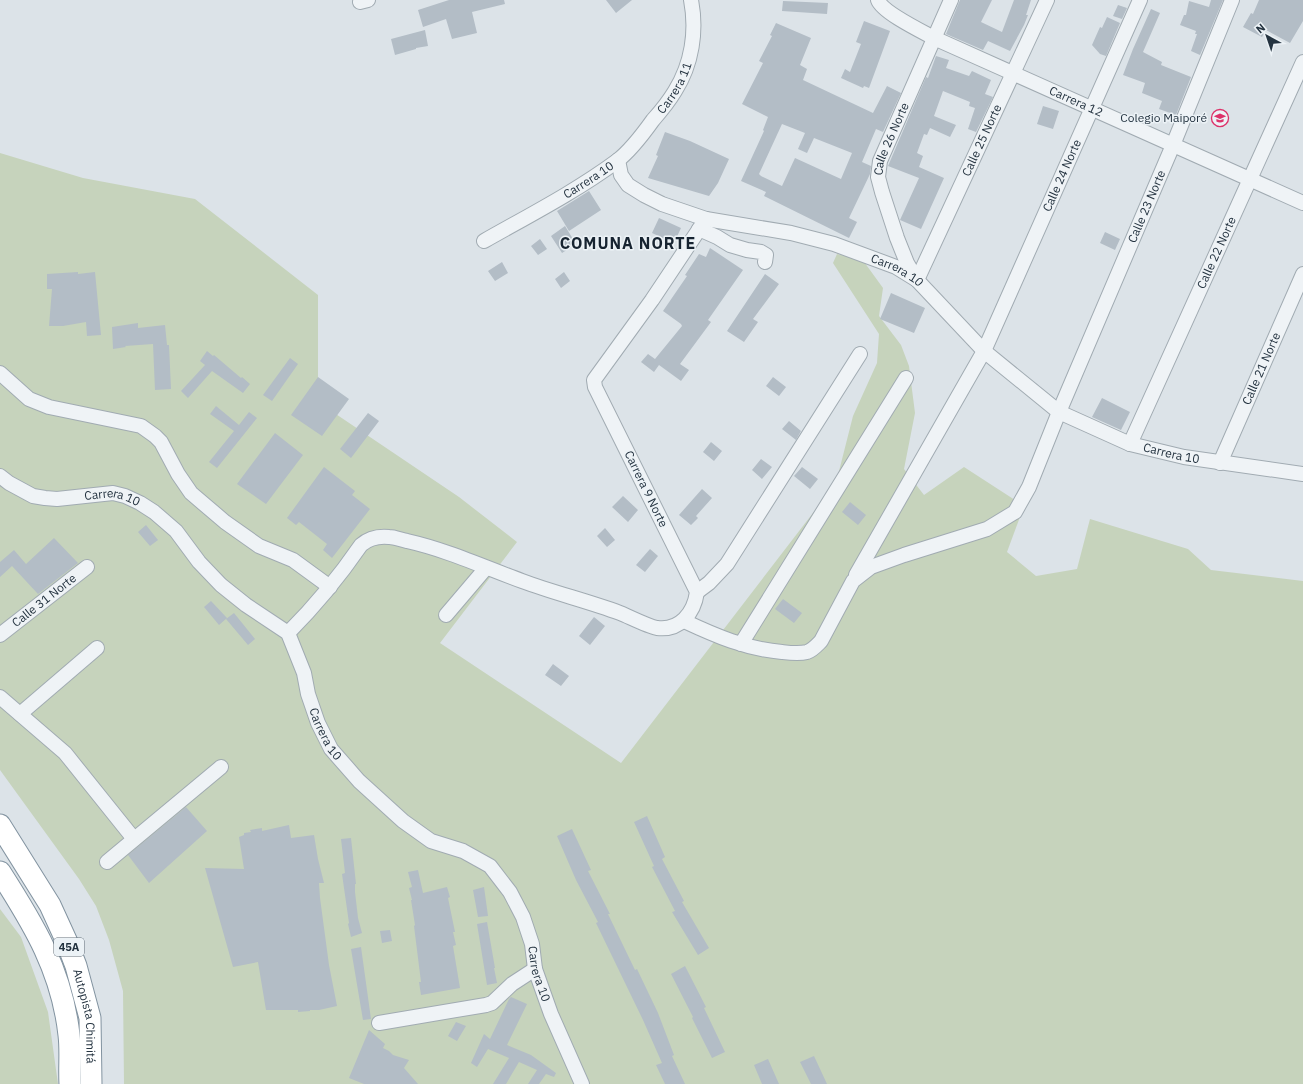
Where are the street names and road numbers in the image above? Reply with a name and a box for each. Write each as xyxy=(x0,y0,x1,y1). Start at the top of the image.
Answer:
street label: Carrera 11 xyxy=(653,60,695,117)
street label: Carrera 12 xyxy=(1047,83,1105,120)
street label: Calle 26 Norte xyxy=(870,100,912,176)
street label: Calle 25 Norte xyxy=(958,101,1005,178)
street label: Calle 24 Norte xyxy=(1039,137,1084,214)
street label: Carrera 10 xyxy=(560,158,616,202)
street label: Calle 23 Norte xyxy=(1124,167,1169,245)
street label: Calle 22 Norte xyxy=(1193,214,1239,291)
street label: Carrera 10 xyxy=(869,250,927,289)
street label: Calle 21 Norte xyxy=(1239,330,1284,407)
street label: Carrera 10 xyxy=(1142,439,1201,466)
street label: Carrera 9 Norte xyxy=(621,448,672,530)
street label: Carrera 10 xyxy=(83,485,143,509)
street label: Calle 31 Norte xyxy=(9,570,79,630)
street label: Carrera 10 xyxy=(306,706,345,763)
road number: 45A xyxy=(54,938,84,956)
street label: Carrera 10 xyxy=(525,945,554,1004)
street label: Autopista Chimitá xyxy=(70,967,99,1064)

